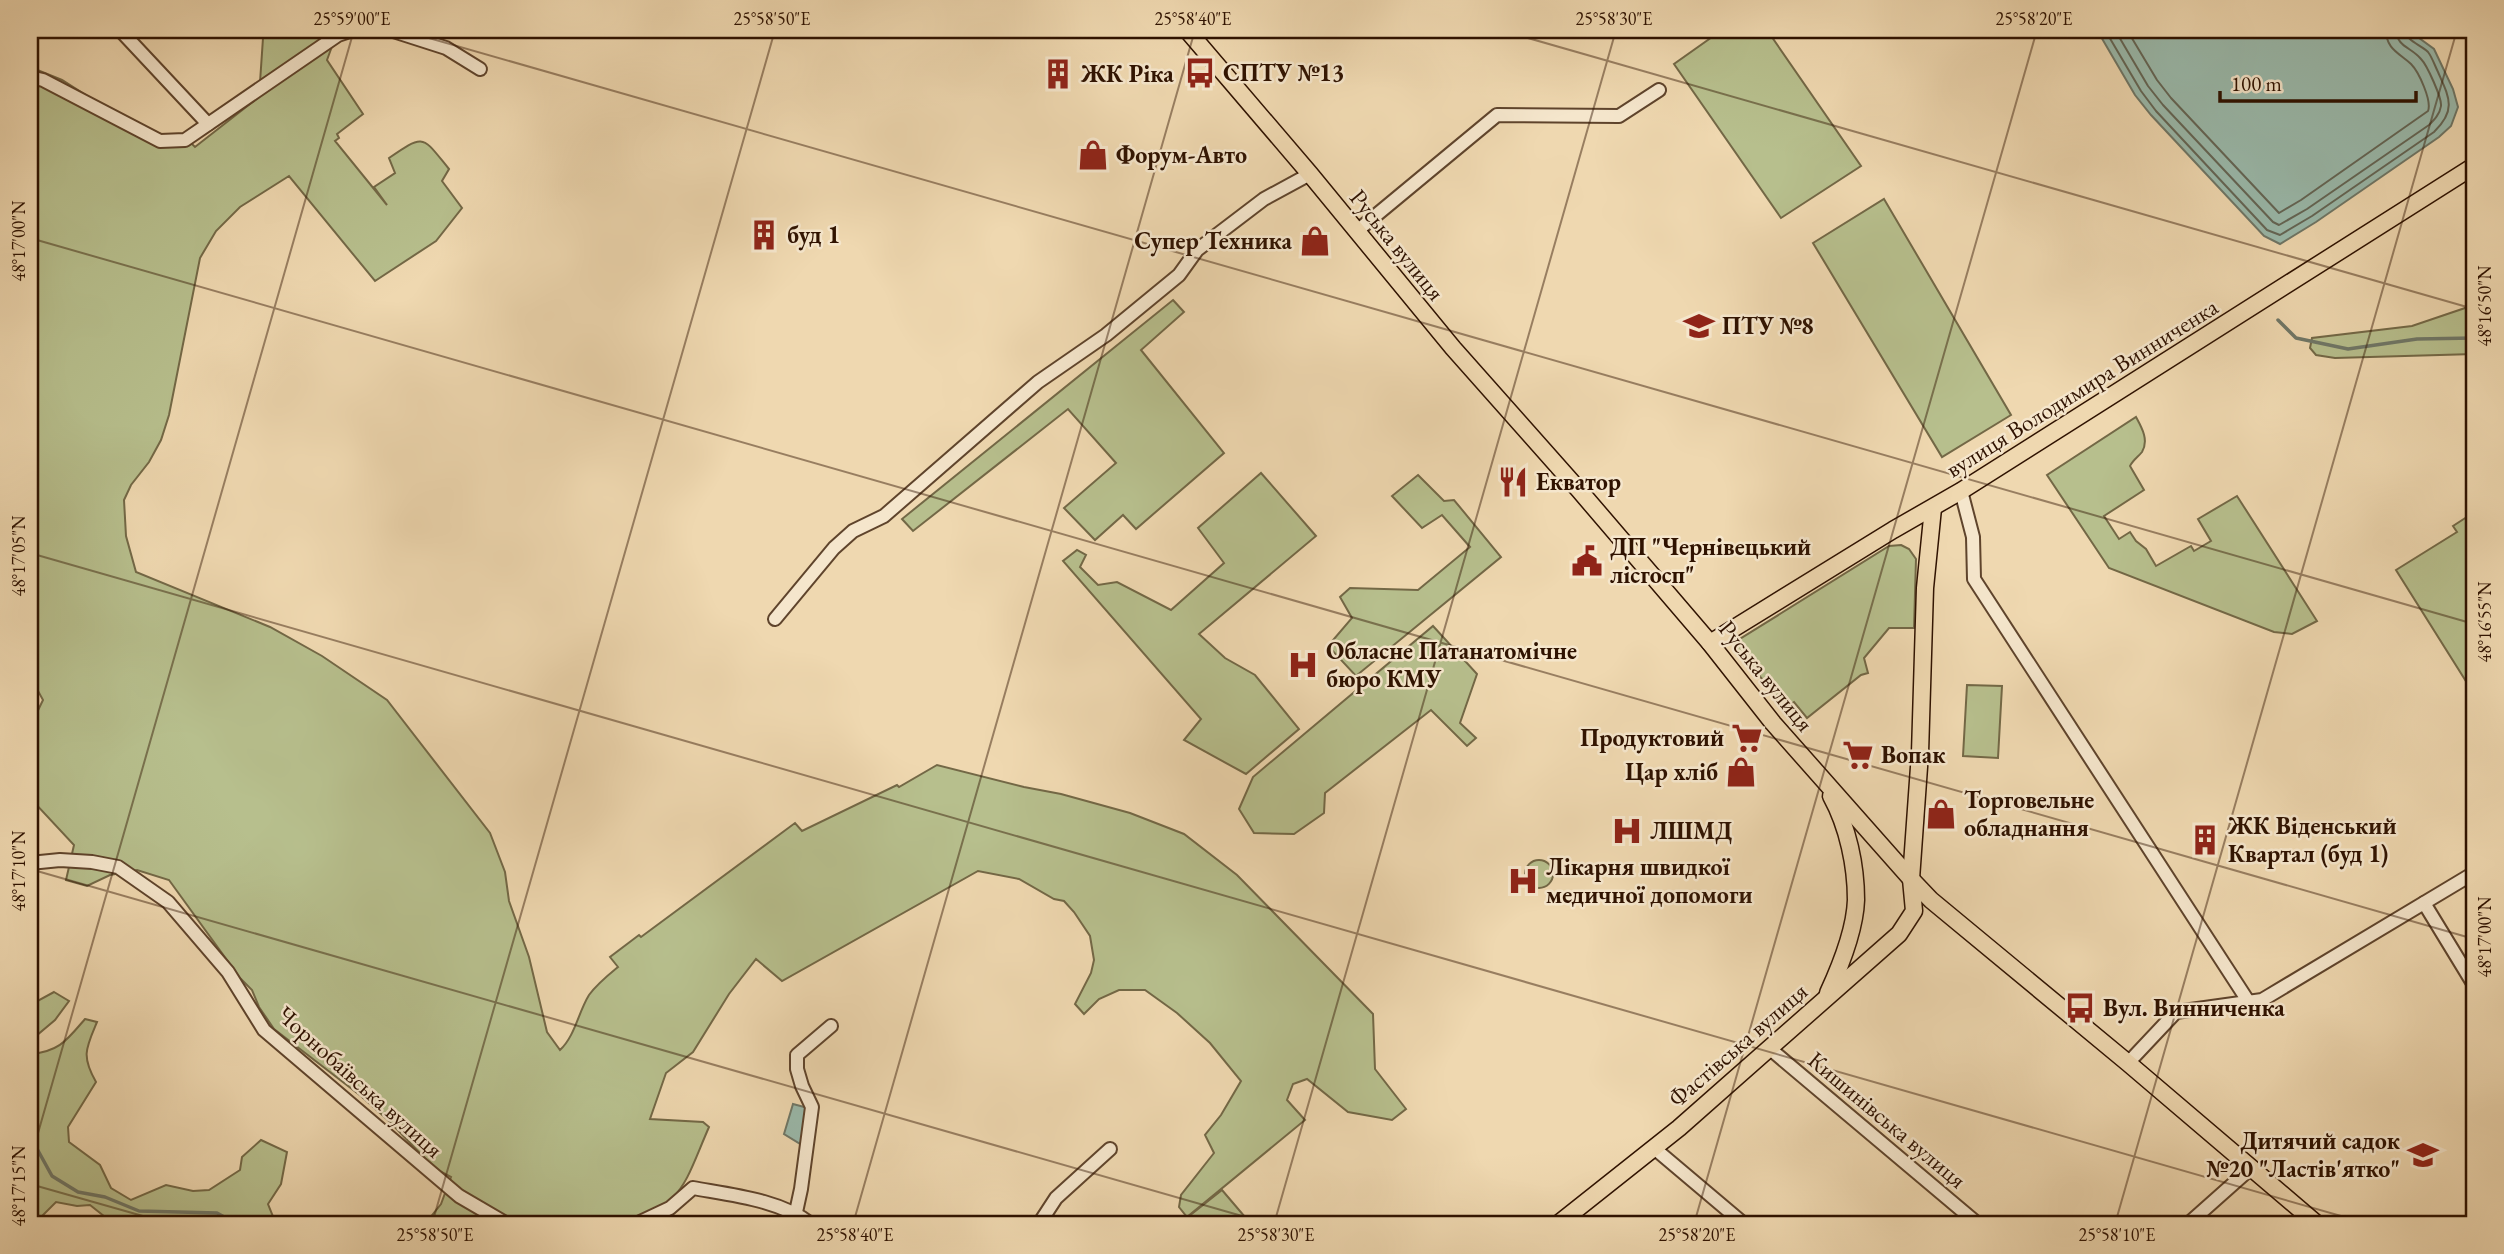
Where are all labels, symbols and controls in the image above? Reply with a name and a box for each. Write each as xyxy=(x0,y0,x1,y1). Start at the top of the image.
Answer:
text: 25°59'00"E xyxy=(314,7,390,30)
text: 25°58'50"E xyxy=(734,7,810,30)
text: 25°58'40"E xyxy=(1155,7,1231,30)
text: 25°58'30"E xyxy=(1576,7,1652,30)
text: 25°58'20"E xyxy=(1996,7,2072,30)
bus stop icon: СПТУ №13 xyxy=(1183,56,1217,90)
building icon: ЖК Ріка xyxy=(1041,57,1075,91)
place label: СПТУ №13 xyxy=(1223,57,1345,88)
place label: ЖК Ріка xyxy=(1080,58,1174,89)
scale bar xyxy=(2220,60,2416,104)
text: 100 m xyxy=(2231,70,2282,97)
shop icon: Форум-Авто xyxy=(1076,138,1110,172)
place label: Форум-Авто xyxy=(1116,139,1247,171)
street label: Руська вулиця xyxy=(1343,183,1452,307)
text: 48°17'00"N xyxy=(7,200,30,281)
building icon: буд 1 xyxy=(747,218,781,252)
place label: буд 1 xyxy=(787,219,840,251)
shop icon: Супер Техника xyxy=(1298,224,1332,258)
place label: Супер Техника xyxy=(1134,225,1292,257)
text: 48°16'50"N xyxy=(2473,265,2496,346)
street label: вулиця Володимира Винниченка xyxy=(1940,291,2224,484)
school or university icon: ПТУ №8 xyxy=(1682,309,1716,343)
place label: ПТУ №8 xyxy=(1722,310,1814,341)
restaurant icon: Екватор xyxy=(1496,465,1530,499)
place label: Екватор xyxy=(1536,466,1621,497)
text: 48°17'05"N xyxy=(7,515,30,596)
place label: ДП "Чернівецький лісгосп" xyxy=(1610,531,1811,590)
public building icon: ДП "Чернівецький лісгосп" xyxy=(1570,544,1604,578)
text: 48°16'55"N xyxy=(2473,581,2496,662)
street label: Руська вулиця xyxy=(1712,614,1821,738)
place label: Обласне Патанатомічне бюро КМУ xyxy=(1326,635,1577,694)
hospital icon: Обласне Патанатомічне бюро КМУ xyxy=(1286,648,1320,682)
supermarket icon: Продуктовий xyxy=(1730,721,1764,755)
place label: Продуктовий xyxy=(1580,722,1724,754)
supermarket icon: Вопак xyxy=(1841,738,1875,772)
place label: Вопак xyxy=(1881,739,1946,770)
shop icon: Цар хліб xyxy=(1724,755,1758,789)
place label: Цар хліб xyxy=(1625,756,1718,787)
place label: Торговельне обладнання xyxy=(1964,784,2094,843)
shop icon: Торговельне обладнання xyxy=(1924,797,1958,831)
place label: ЖК Віденський Квартал (буд 1) xyxy=(2227,810,2397,870)
hospital icon: ЛШМД xyxy=(1610,814,1644,848)
place label: ЛШМД xyxy=(1650,815,1732,846)
building icon: ЖК Віденський Квартал (буд 1) xyxy=(2188,823,2222,857)
text: 48°17'10"N xyxy=(7,830,30,911)
place label: Лікарня швидкої медичної допомоги xyxy=(1546,851,1753,910)
hospital icon: Лікарня швидкої медичної допомоги xyxy=(1506,864,1540,898)
text: 48°17'00"N xyxy=(2473,896,2496,977)
street label: Фастівська вулиця xyxy=(1662,975,1814,1114)
bus stop icon: Вул. Винниченка xyxy=(2063,991,2097,1025)
place label: Вул. Винниченка xyxy=(2103,992,2285,1024)
street label: Чорнобаївська вулиця xyxy=(271,999,450,1164)
street label: Кишинівська вулиця xyxy=(1802,1044,1973,1195)
place label: Дитячий садок №20 "Ластів'ятко" xyxy=(2206,1125,2401,1184)
school or university icon: Дитячий садок №20 "Ластів'ятко" xyxy=(2406,1138,2440,1172)
text: 48°17'15"N xyxy=(7,1145,30,1226)
text: 25°58'50"E xyxy=(397,1223,473,1246)
text: 25°58'40"E xyxy=(817,1223,893,1246)
text: 25°58'30"E xyxy=(1238,1223,1314,1246)
text: 25°58'20"E xyxy=(1659,1223,1735,1246)
text: 25°58'10"E xyxy=(2079,1223,2155,1246)

